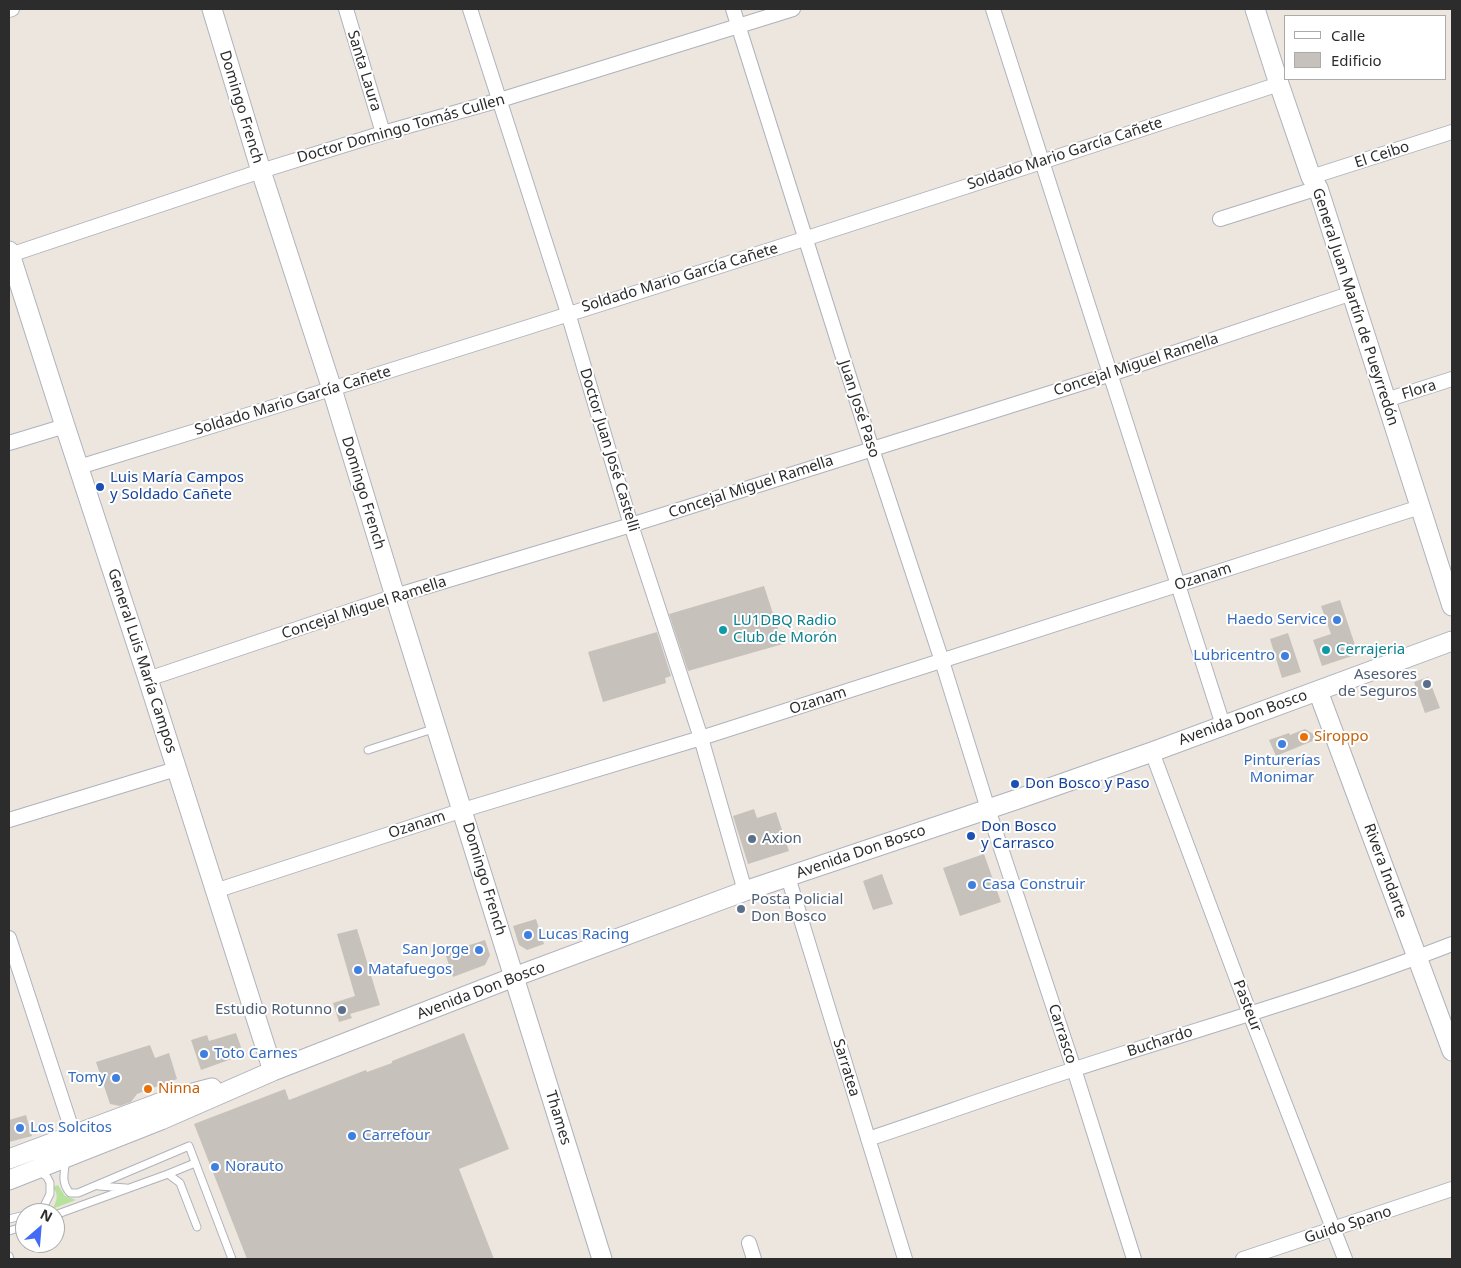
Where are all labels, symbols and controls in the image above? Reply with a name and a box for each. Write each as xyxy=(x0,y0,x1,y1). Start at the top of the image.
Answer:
legend xyxy=(1284,15,1446,80)
text: Calle xyxy=(1331,25,1365,45)
street label: Santa Laura xyxy=(343,28,385,114)
street label: Domingo French xyxy=(215,48,267,166)
text: Edificio xyxy=(1331,50,1382,70)
street label: Doctor Domingo Tomás Cullen xyxy=(295,91,507,167)
street label: Soldado Mario García Cañete xyxy=(965,114,1165,194)
street label: El Ceibo xyxy=(1352,138,1412,172)
street label: General Juan Martín de Pueyrredón xyxy=(1308,186,1402,428)
street label: Soldado Mario García Cañete xyxy=(580,240,780,316)
street label: Concejal Miguel Ramella xyxy=(1051,330,1221,400)
street label: Juan José Paso xyxy=(835,358,883,460)
street label: Soldado Mario García Cañete xyxy=(193,363,393,439)
street label: Doctor Juan José Castelli xyxy=(576,366,642,534)
street label: Flora xyxy=(1400,376,1438,404)
street label: Domingo French xyxy=(337,434,389,552)
street label: Concejal Miguel Ramella xyxy=(666,452,836,522)
place label: Luis María Campos y Soldado Cañete xyxy=(110,469,244,504)
marker: Luis María Campos y Soldado Cañete xyxy=(94,481,106,493)
street label: Ozanam xyxy=(1172,559,1234,595)
street label: General Luis María Campos xyxy=(104,566,180,756)
street label: Concejal Miguel Ramella xyxy=(279,573,449,643)
place label: Haedo Service xyxy=(1227,611,1327,629)
place label: LU1DBQ Radio Club de Morón xyxy=(733,612,837,647)
marker: Haedo Service xyxy=(1331,614,1343,626)
marker: LU1DBQ Radio Club de Morón xyxy=(717,624,729,636)
place label: Cerrajeria xyxy=(1336,641,1405,659)
marker: Cerrajeria xyxy=(1320,644,1332,656)
place label: Lubricentro xyxy=(1193,647,1275,665)
marker: Lubricentro xyxy=(1279,650,1291,662)
place label: Asesores de Seguros xyxy=(1338,666,1417,701)
marker: Asesores de Seguros xyxy=(1421,678,1433,690)
street label: Ozanam xyxy=(787,683,849,719)
street label: Avenida Don Bosco xyxy=(1176,686,1310,750)
place label: Siroppo xyxy=(1314,728,1369,746)
marker: Siroppo xyxy=(1298,731,1310,743)
marker: Pinturerías Monimar xyxy=(1276,738,1288,750)
place label: Pinturerías Monimar xyxy=(1244,752,1320,787)
place label: Don Bosco y Paso xyxy=(1025,775,1150,793)
marker: Don Bosco y Paso xyxy=(1009,778,1021,790)
street label: Ozanam xyxy=(386,807,448,843)
place label: Don Bosco y Carrasco xyxy=(981,818,1056,853)
street label: Domingo French xyxy=(458,820,510,938)
street label: Avenida Don Bosco xyxy=(794,821,928,883)
street label: Rivera Indarte xyxy=(1360,821,1410,921)
place label: Axion xyxy=(762,830,802,848)
marker: Don Bosco y Carrasco xyxy=(965,830,977,842)
marker: Axion xyxy=(746,833,758,845)
place label: Casa Construir xyxy=(982,876,1085,894)
marker: Casa Construir xyxy=(966,879,978,891)
place label: Posta Policial Don Bosco xyxy=(751,891,843,926)
marker: Posta Policial Don Bosco xyxy=(735,903,747,915)
place label: Lucas Racing xyxy=(538,926,629,944)
marker: Lucas Racing xyxy=(522,929,534,941)
place label: San Jorge xyxy=(402,941,469,959)
marker: San Jorge xyxy=(473,944,485,956)
street label: Avenida Don Bosco xyxy=(414,958,548,1024)
place label: Matafuegos xyxy=(368,961,452,979)
marker: Matafuegos xyxy=(352,964,364,976)
street label: Pasteur xyxy=(1229,978,1265,1034)
place label: Estudio Rotunno xyxy=(215,1001,332,1019)
street label: Carrasco xyxy=(1044,1002,1080,1066)
marker: Estudio Rotunno xyxy=(336,1004,348,1016)
street label: Buchardo xyxy=(1125,1023,1195,1061)
street label: Sarratea xyxy=(829,1037,863,1099)
place label: Toto Carnes xyxy=(214,1045,298,1063)
marker: Toto Carnes xyxy=(198,1048,210,1060)
place label: Tomy xyxy=(68,1069,106,1087)
marker: Tomy xyxy=(110,1072,122,1084)
place label: Ninna xyxy=(158,1080,200,1098)
marker: Ninna xyxy=(142,1083,154,1095)
street label: Thames xyxy=(541,1089,575,1147)
place label: Los Solcitos xyxy=(30,1119,112,1137)
marker: Los Solcitos xyxy=(14,1122,26,1134)
place label: Carrefour xyxy=(362,1127,430,1145)
marker: Carrefour xyxy=(346,1130,358,1142)
place label: Norauto xyxy=(225,1158,284,1176)
marker: Norauto xyxy=(209,1161,221,1173)
street label: Guido Spano xyxy=(1302,1202,1394,1248)
north arrow xyxy=(15,1203,65,1253)
text: N xyxy=(37,1204,56,1226)

